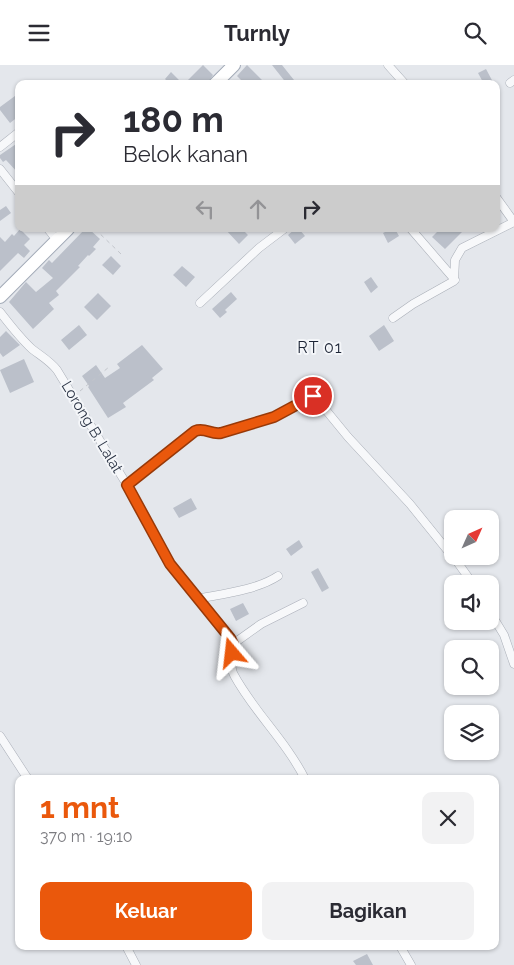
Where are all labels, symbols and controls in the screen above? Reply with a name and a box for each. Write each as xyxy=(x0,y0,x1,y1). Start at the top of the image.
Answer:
icon: menu xyxy=(25,19,53,47)
icon: search xyxy=(461,19,489,47)
text: Turnly xyxy=(224,20,290,46)
text: 180 m xyxy=(123,99,224,140)
icon: right xyxy=(40,100,105,165)
text: Belok kanan xyxy=(123,141,248,167)
icon: left xyxy=(191,195,219,223)
icon: ahead xyxy=(244,195,272,223)
icon: right xyxy=(297,195,325,223)
district label: RT 01 xyxy=(297,338,343,357)
pin xyxy=(292,375,334,417)
street label: Lorong B. Lalat xyxy=(57,378,127,476)
icon: arrive xyxy=(299,382,327,410)
north arrow xyxy=(444,510,499,565)
map controls xyxy=(444,510,499,760)
button: sound xyxy=(444,575,499,630)
position arrow xyxy=(205,626,257,678)
button: search xyxy=(444,640,499,695)
button: layers xyxy=(444,705,499,760)
text: 1 mnt xyxy=(40,790,120,825)
button: close xyxy=(422,792,474,844)
text: 370 m · 19:10 xyxy=(40,827,133,846)
button: Keluar xyxy=(40,882,252,940)
button: Bagikan xyxy=(262,882,474,940)

